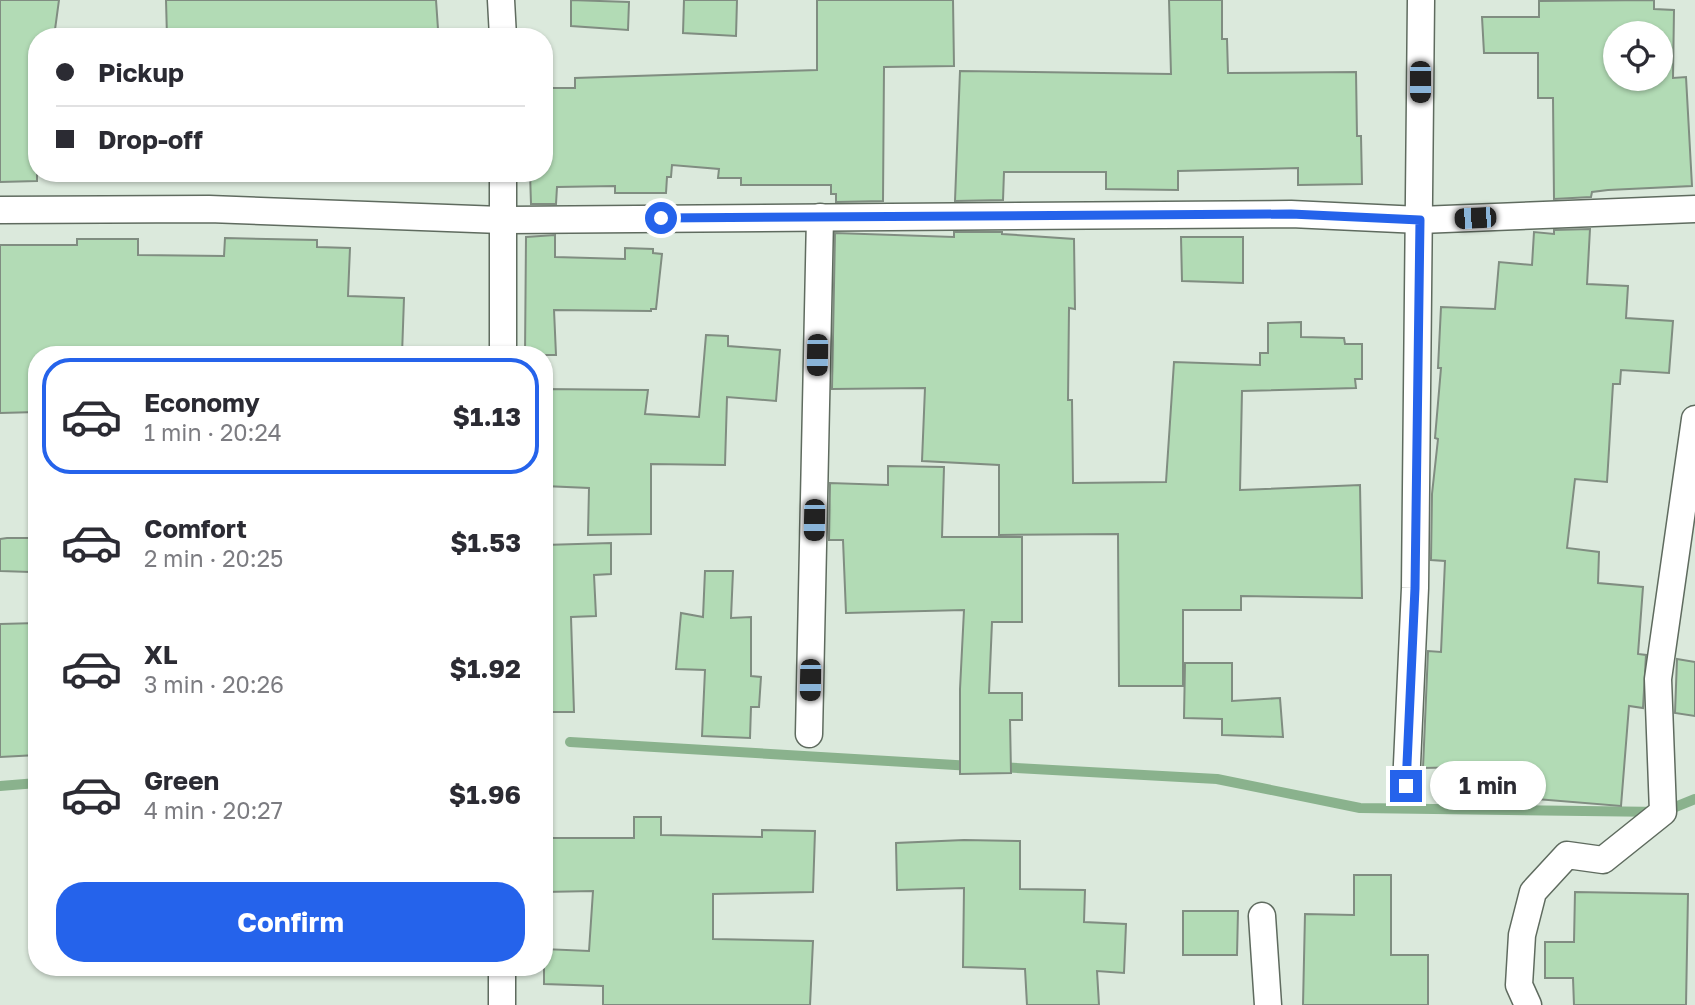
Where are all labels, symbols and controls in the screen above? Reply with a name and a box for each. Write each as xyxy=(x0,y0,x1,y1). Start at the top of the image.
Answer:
map controls xyxy=(1603,21,1673,91)
button: locate xyxy=(1603,21,1673,91)
text: Pickup xyxy=(98,57,184,88)
car xyxy=(1410,61,1431,103)
text: Drop-off xyxy=(98,124,203,155)
route start xyxy=(645,202,677,234)
car xyxy=(1454,206,1497,230)
car xyxy=(807,334,828,376)
icon: car xyxy=(60,385,123,448)
text: Economy xyxy=(144,387,260,418)
text: $1.13 xyxy=(453,401,521,432)
text: 1 min · 20:24 xyxy=(144,418,282,446)
car xyxy=(804,499,825,541)
icon: car xyxy=(60,511,123,574)
text: Comfort xyxy=(144,513,247,544)
text: $1.53 xyxy=(450,527,521,558)
text: 2 min · 20:25 xyxy=(144,544,283,572)
icon: car xyxy=(60,637,123,700)
text: XL xyxy=(144,639,178,670)
text: $1.92 xyxy=(449,653,521,684)
car xyxy=(800,659,821,701)
text: 3 min · 20:26 xyxy=(144,670,284,698)
callout: 1 min xyxy=(1430,762,1546,810)
icon: car xyxy=(60,763,123,826)
text: Green xyxy=(144,765,219,796)
route end xyxy=(1390,770,1422,802)
text: 1 min xyxy=(1459,771,1517,799)
text: $1.96 xyxy=(449,779,521,810)
text: 4 min · 20:27 xyxy=(144,796,283,824)
button: Confirm xyxy=(56,882,525,962)

